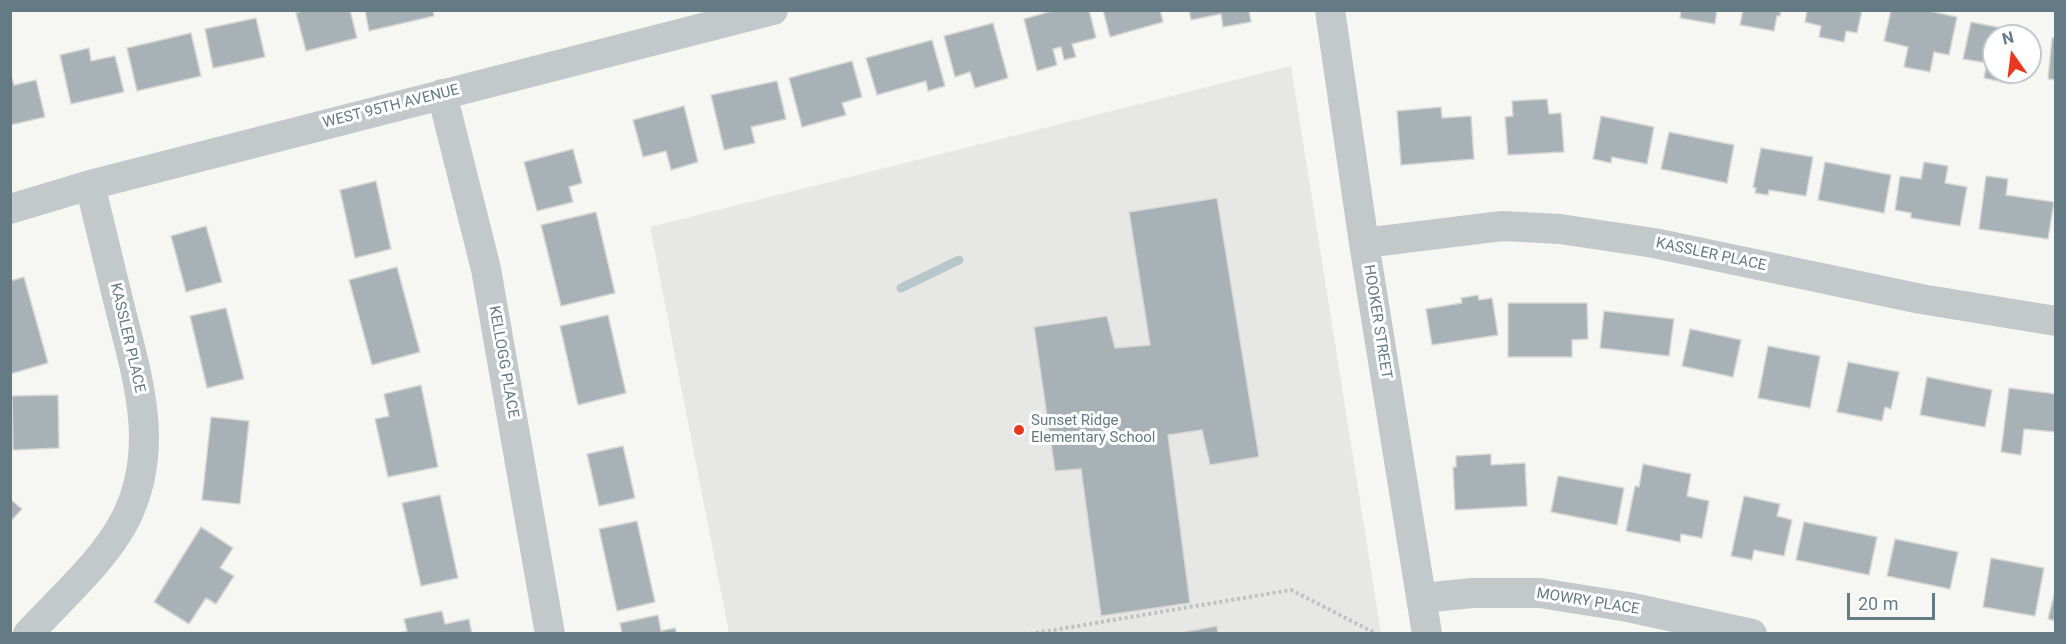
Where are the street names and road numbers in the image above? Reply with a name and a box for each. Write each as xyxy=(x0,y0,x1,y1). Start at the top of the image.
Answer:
street label: WEST 95TH AVENUE xyxy=(321,81,461,133)
street label: KASSLER PLACE xyxy=(1654,235,1768,275)
street label: HOOKER STREET xyxy=(1359,264,1395,380)
street label: KASSLER PLACE xyxy=(106,281,148,395)
street label: KELLOGG PLACE xyxy=(484,304,522,420)
street label: MOWRY PLACE xyxy=(1535,585,1641,619)

